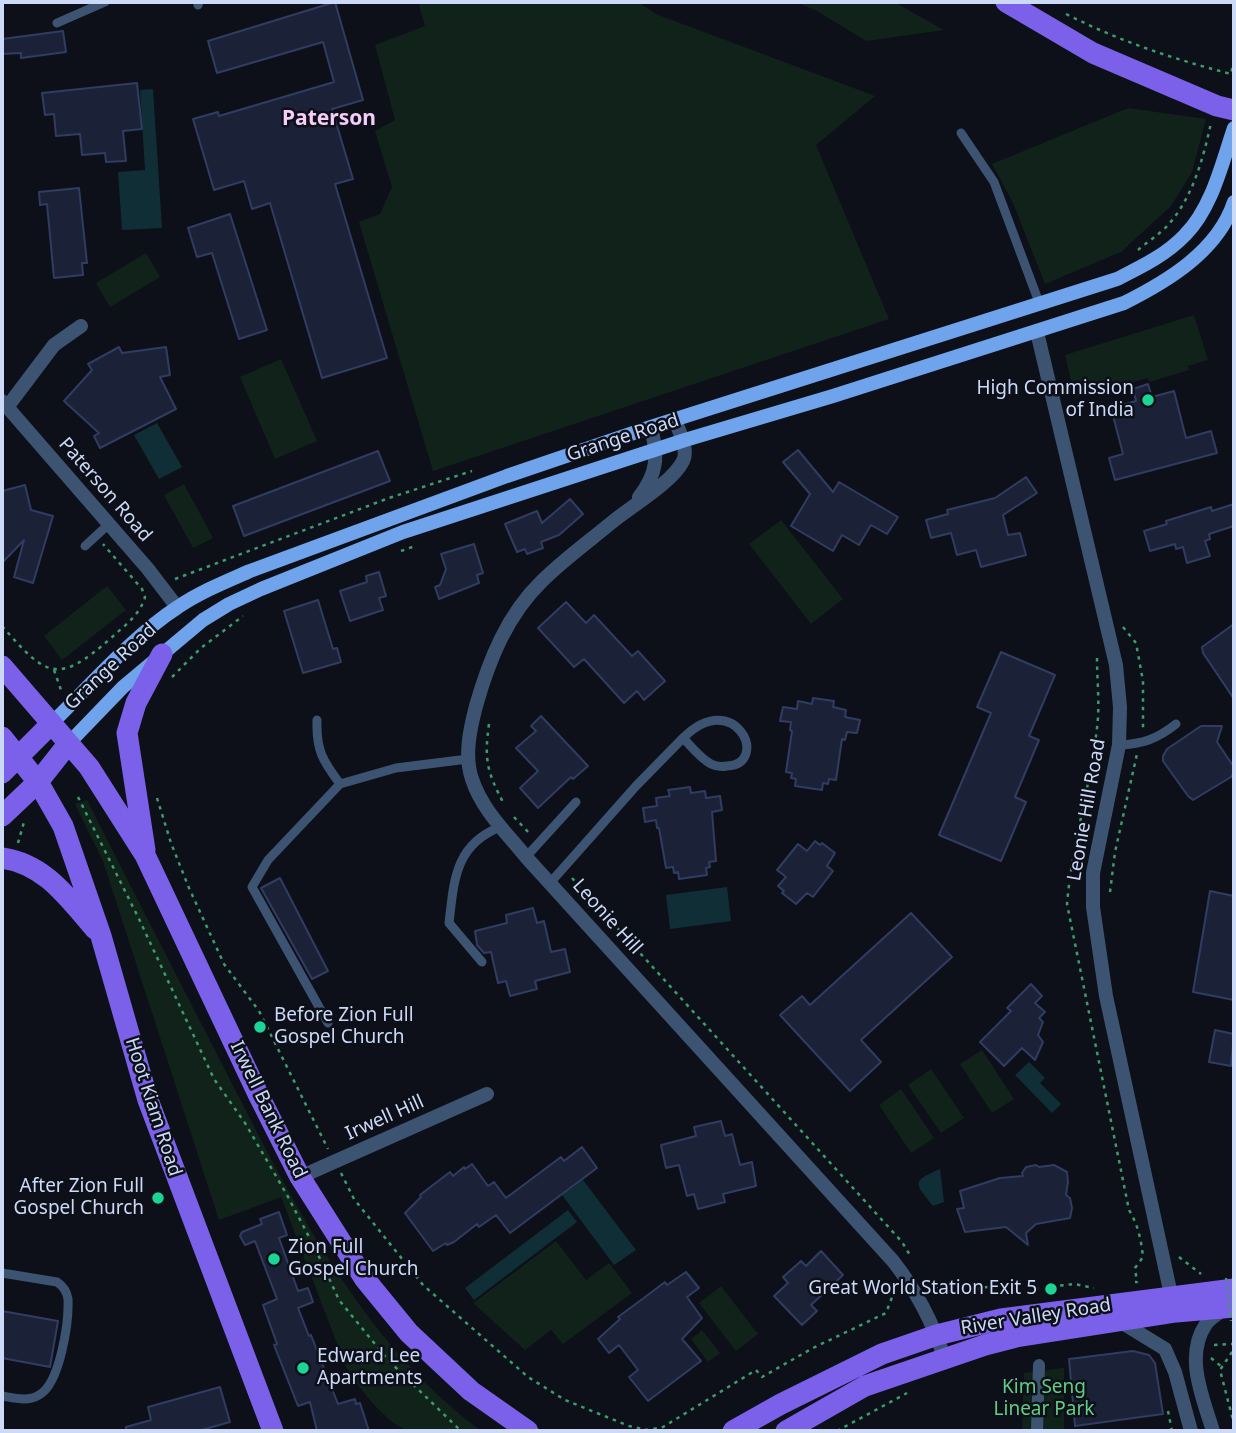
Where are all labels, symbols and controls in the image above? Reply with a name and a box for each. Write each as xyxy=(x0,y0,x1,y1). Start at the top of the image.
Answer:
district label: Paterson xyxy=(282,106,376,132)
place label: High Commission of India xyxy=(976,378,1134,422)
marker: High Commission of India xyxy=(1140,392,1156,408)
street label: Grange Road xyxy=(564,409,682,467)
street label: Paterson Road xyxy=(54,433,156,547)
street label: Grange Road xyxy=(61,619,161,715)
street label: Leonie Hill Road xyxy=(1063,737,1111,883)
street label: Leonie Hill xyxy=(567,875,647,959)
place label: Before Zion Full Gospel Church xyxy=(274,1005,414,1049)
marker: Before Zion Full Gospel Church xyxy=(252,1019,268,1035)
street label: Hoot Kiam Road xyxy=(120,1035,186,1179)
street label: Irwell Bank Road xyxy=(225,1038,311,1182)
street label: Irwell Hill xyxy=(342,1091,428,1145)
place label: After Zion Full Gospel Church xyxy=(14,1176,144,1220)
marker: After Zion Full Gospel Church xyxy=(150,1190,166,1206)
place label: Zion Full Gospel Church xyxy=(288,1237,418,1281)
marker: Zion Full Gospel Church xyxy=(266,1251,282,1267)
place label: Great World Station Exit 5 xyxy=(808,1278,1037,1300)
marker: Great World Station Exit 5 xyxy=(1043,1281,1059,1297)
street label: River Valley Road xyxy=(959,1294,1113,1340)
place label: Edward Lee Apartments xyxy=(317,1346,422,1390)
marker: Edward Lee Apartments xyxy=(295,1360,311,1376)
park label: Kim Seng Linear Park xyxy=(994,1377,1094,1421)

